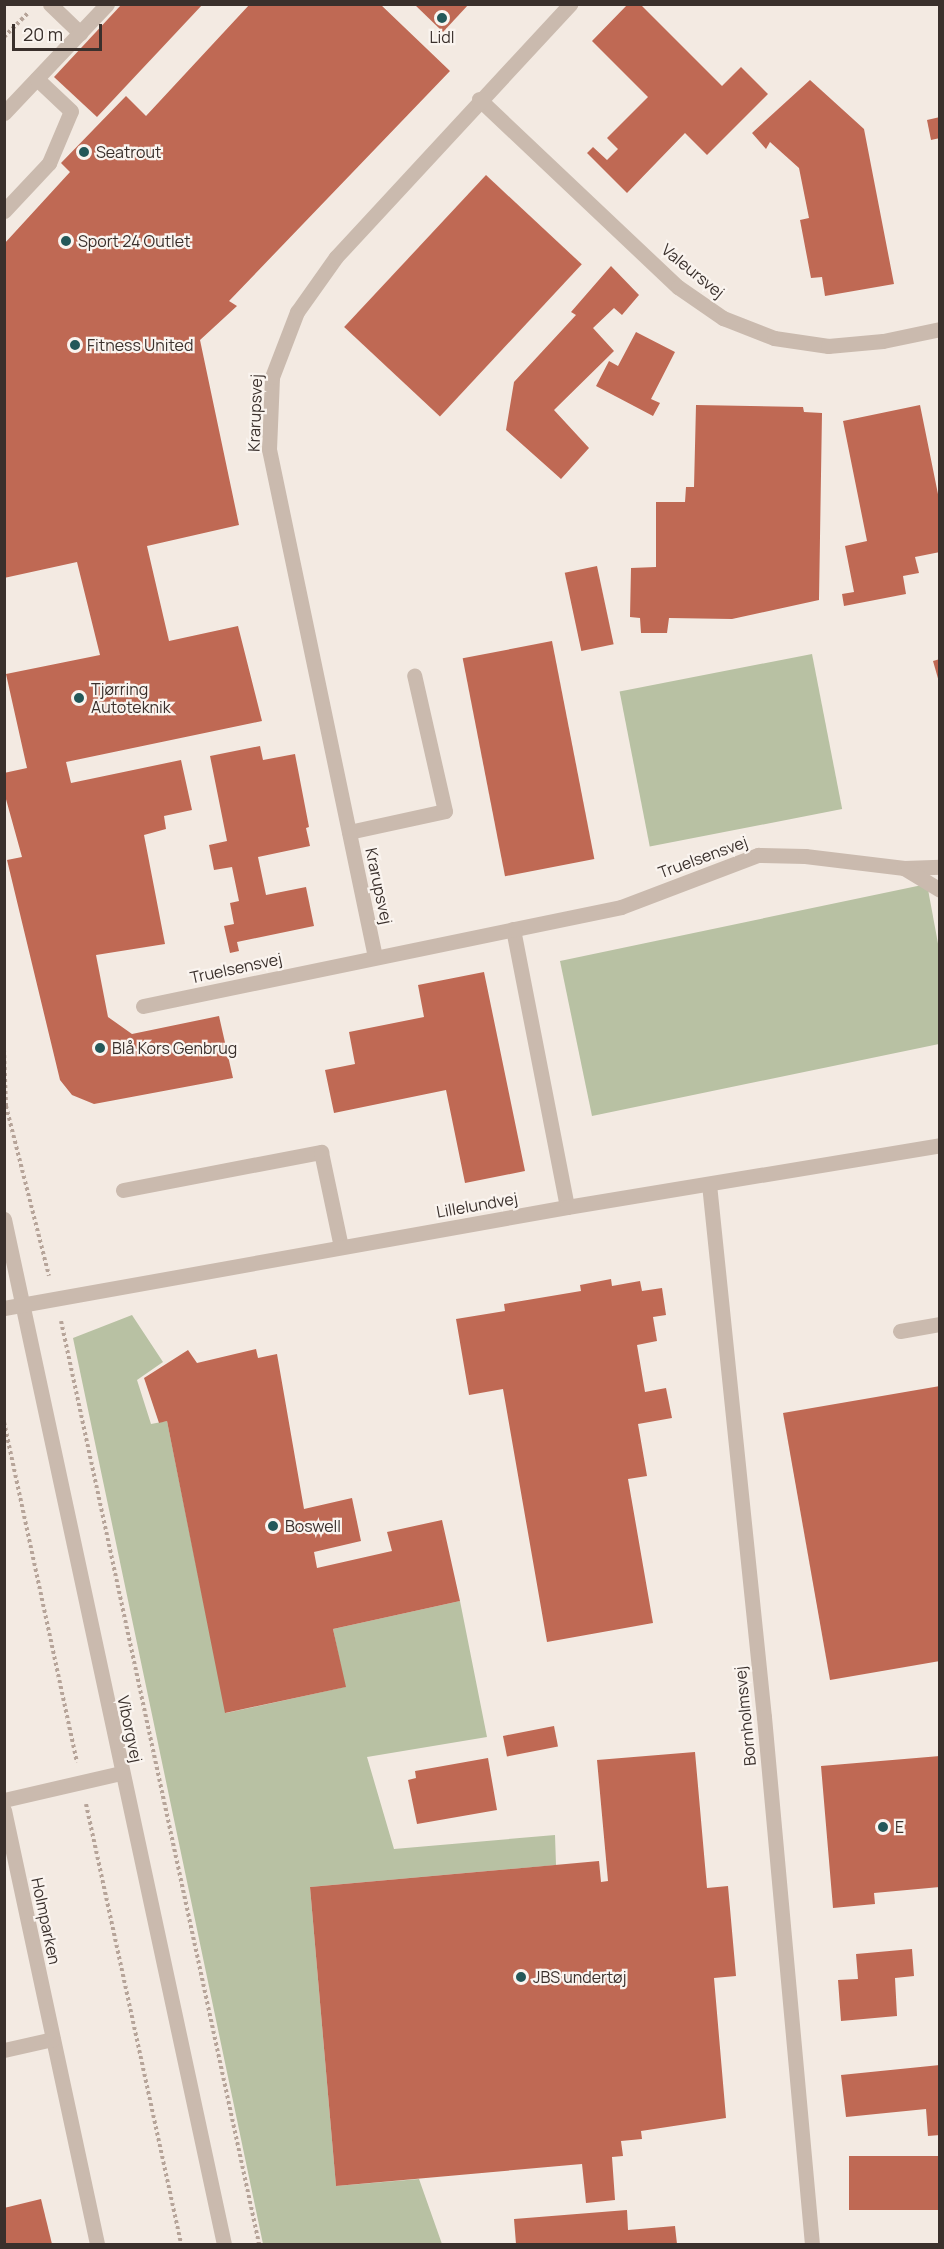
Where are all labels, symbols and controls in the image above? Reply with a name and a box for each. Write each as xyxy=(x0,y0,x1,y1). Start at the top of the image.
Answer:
marker: Lidl xyxy=(435,11,449,25)
scale bar xyxy=(15,12,105,50)
text: 20 m xyxy=(23,22,63,46)
place label: Lidl xyxy=(429,27,455,47)
place label: Seatrout xyxy=(96,142,161,162)
marker: Seatrout xyxy=(77,145,91,159)
place label: Sport 24 Outlet xyxy=(78,231,191,251)
marker: Sport 24 Outlet xyxy=(59,234,73,248)
street label: Valeursvej xyxy=(658,240,728,302)
place label: Fitness United xyxy=(87,335,193,355)
marker: Fitness United xyxy=(68,338,82,352)
street label: Krarupsvej xyxy=(244,374,266,452)
place label: Tjørring Autoteknik xyxy=(91,679,171,717)
marker: Tjørring Autoteknik xyxy=(72,691,86,705)
street label: Truelsensvej xyxy=(656,832,750,882)
street label: Krarupsvej xyxy=(362,846,396,926)
street label: Truelsensvej xyxy=(188,949,284,987)
place label: Blå Kors Genbrug xyxy=(112,1038,237,1058)
marker: Blå Kors Genbrug xyxy=(93,1041,107,1055)
street label: Lillelundvej xyxy=(435,1188,519,1222)
place label: Boswell xyxy=(285,1516,341,1536)
marker: Boswell xyxy=(266,1519,280,1533)
street label: Bornholmsvej xyxy=(730,1665,760,1767)
street label: Viborgvej xyxy=(114,1694,146,1764)
place label: E xyxy=(895,1817,904,1837)
marker: E xyxy=(876,1820,890,1834)
street label: Holmparken xyxy=(27,1876,65,1966)
place label: JBS undertøj xyxy=(533,1967,626,1987)
marker: JBS undertøj xyxy=(514,1970,528,1984)

